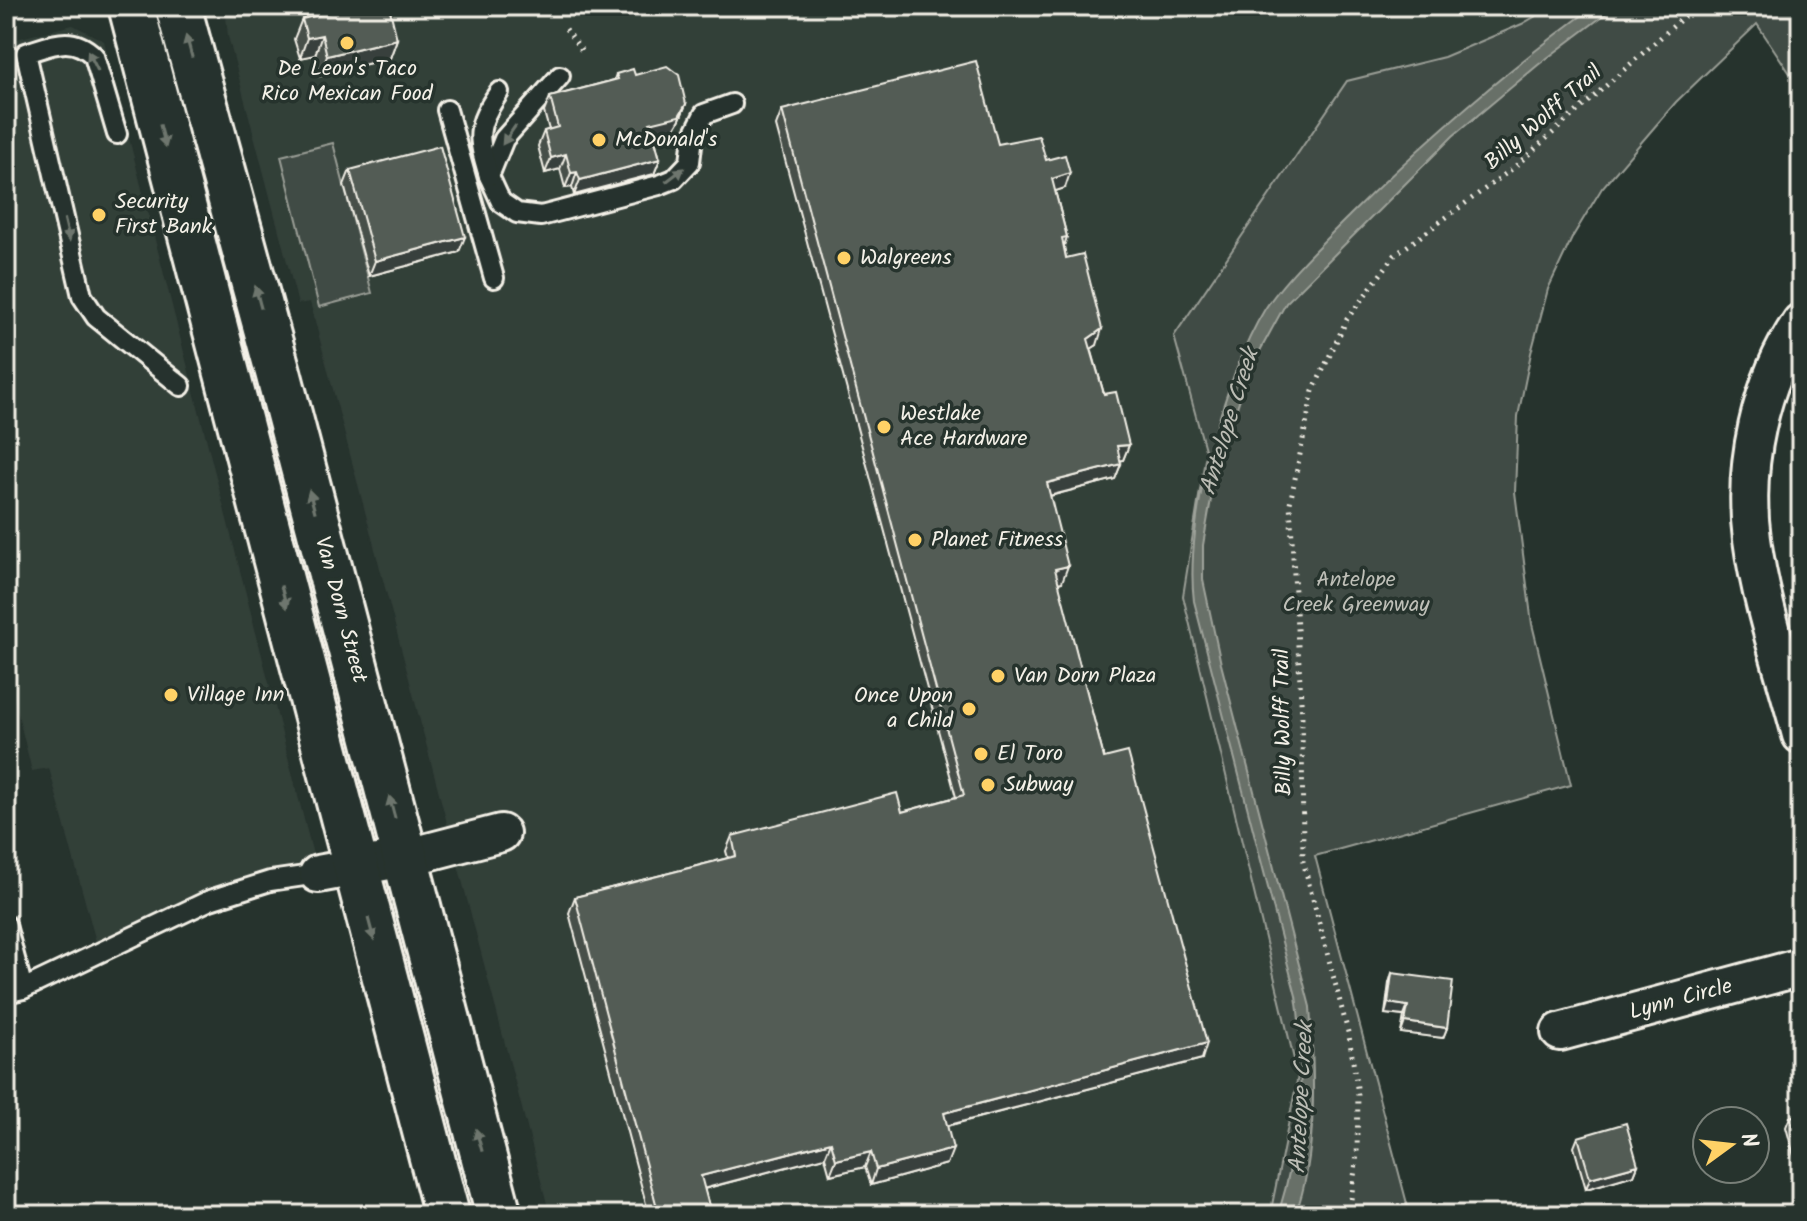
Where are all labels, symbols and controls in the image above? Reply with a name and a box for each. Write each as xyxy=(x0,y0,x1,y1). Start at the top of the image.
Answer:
one-way arrow xyxy=(183,33,195,58)
marker: De Leon's Taco Rico Mexican Food xyxy=(338,34,356,52)
one-way arrow xyxy=(86,50,100,72)
place label: De Leon's Taco Rico Mexican Food xyxy=(261,52,434,112)
street label: Billy Wolff Trail xyxy=(1477,56,1611,179)
place label: McDonald's xyxy=(615,123,718,158)
one-way arrow xyxy=(158,124,170,149)
one-way arrow xyxy=(501,124,517,146)
marker: McDonald's xyxy=(590,131,608,149)
one-way arrow xyxy=(665,167,685,183)
place label: Security First Bank xyxy=(115,185,213,245)
marker: Security First Bank xyxy=(90,206,108,224)
one-way arrow xyxy=(61,218,74,243)
place label: Walgreens xyxy=(860,241,952,276)
marker: Walgreens xyxy=(835,249,853,267)
one-way arrow xyxy=(251,284,263,309)
water label: Antelope Creek xyxy=(1189,340,1272,500)
place label: Westlake Ace Hardware xyxy=(900,397,1028,457)
marker: Westlake Ace Hardware xyxy=(875,418,893,436)
one-way arrow xyxy=(305,489,317,514)
place label: Planet Fitness xyxy=(931,523,1064,558)
marker: Planet Fitness xyxy=(906,531,924,549)
street label: Van Dorn Street xyxy=(304,533,376,688)
park label: Antelope Creek Greenway xyxy=(1282,563,1430,623)
one-way arrow xyxy=(279,584,291,609)
street label: Billy Wolff Trail xyxy=(1265,648,1303,796)
place label: Van Dorn Plaza xyxy=(1014,659,1156,694)
marker: Van Dorn Plaza xyxy=(989,667,1007,685)
place label: Village Inn xyxy=(187,678,284,713)
place label: Once Upon a Child xyxy=(854,679,954,739)
marker: Village Inn xyxy=(162,686,180,704)
marker: Once Upon a Child xyxy=(960,700,978,718)
place label: El Toro xyxy=(997,737,1063,772)
marker: El Toro xyxy=(972,745,990,763)
place label: Subway xyxy=(1004,768,1074,803)
marker: Subway xyxy=(979,776,997,794)
one-way arrow xyxy=(385,794,398,818)
one-way arrow xyxy=(366,917,378,942)
street label: Lynn Circle xyxy=(1626,969,1737,1031)
water label: Antelope Creek xyxy=(1279,1018,1326,1175)
north arrow xyxy=(1691,1105,1771,1185)
one-way arrow xyxy=(473,1127,485,1152)
text: N xyxy=(1729,1129,1767,1152)

